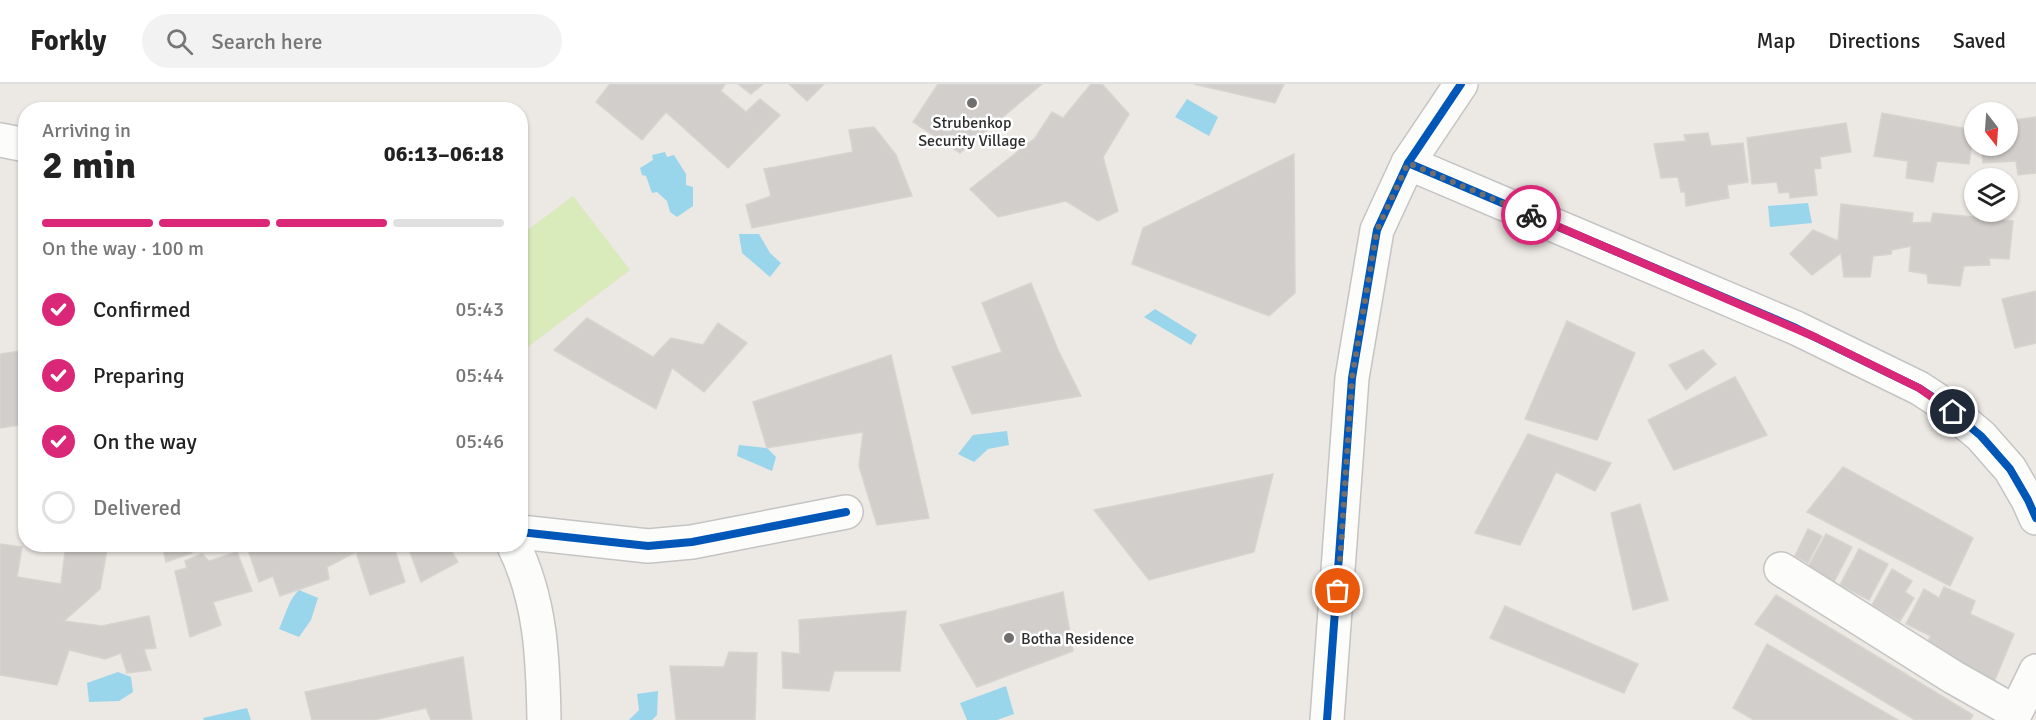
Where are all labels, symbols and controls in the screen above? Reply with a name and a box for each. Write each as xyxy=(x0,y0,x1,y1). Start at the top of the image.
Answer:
search box xyxy=(142,14,562,68)
text: Forkly xyxy=(30,24,106,58)
icon: search xyxy=(163,25,196,58)
text: Search here xyxy=(211,28,322,55)
text: Map xyxy=(1757,28,1795,54)
text: Directions xyxy=(1828,28,1920,54)
text: Saved xyxy=(1953,28,2006,54)
marker: Strubenkop Security Village xyxy=(965,96,979,110)
north arrow xyxy=(1964,102,2018,156)
map controls xyxy=(1964,102,2018,222)
place label: Strubenkop Security Village xyxy=(918,113,1026,151)
text: Arriving in xyxy=(42,118,131,143)
text: 06:13–06:18 xyxy=(384,140,504,167)
text: 2 min xyxy=(42,141,136,189)
button: layers xyxy=(1964,168,2018,222)
courier xyxy=(1501,185,1561,245)
icon: bike xyxy=(1515,199,1548,232)
text: On the way · 100 m xyxy=(42,236,204,261)
icon: check xyxy=(42,293,75,326)
text: Confirmed xyxy=(93,296,191,323)
text: 05:43 xyxy=(455,297,504,322)
icon: check xyxy=(42,359,75,392)
text: Preparing xyxy=(93,362,185,389)
text: 05:44 xyxy=(455,363,504,388)
pin xyxy=(1927,386,1978,437)
icon: home xyxy=(1936,395,1969,428)
icon: check xyxy=(42,425,75,458)
text: On the way xyxy=(93,428,197,455)
text: 05:46 xyxy=(455,429,504,454)
text: Delivered xyxy=(93,494,181,521)
pin xyxy=(1312,565,1363,616)
icon: bag xyxy=(1321,574,1354,607)
place label: Botha Residence xyxy=(1021,629,1134,649)
marker: Botha Residence xyxy=(1002,631,1016,645)

